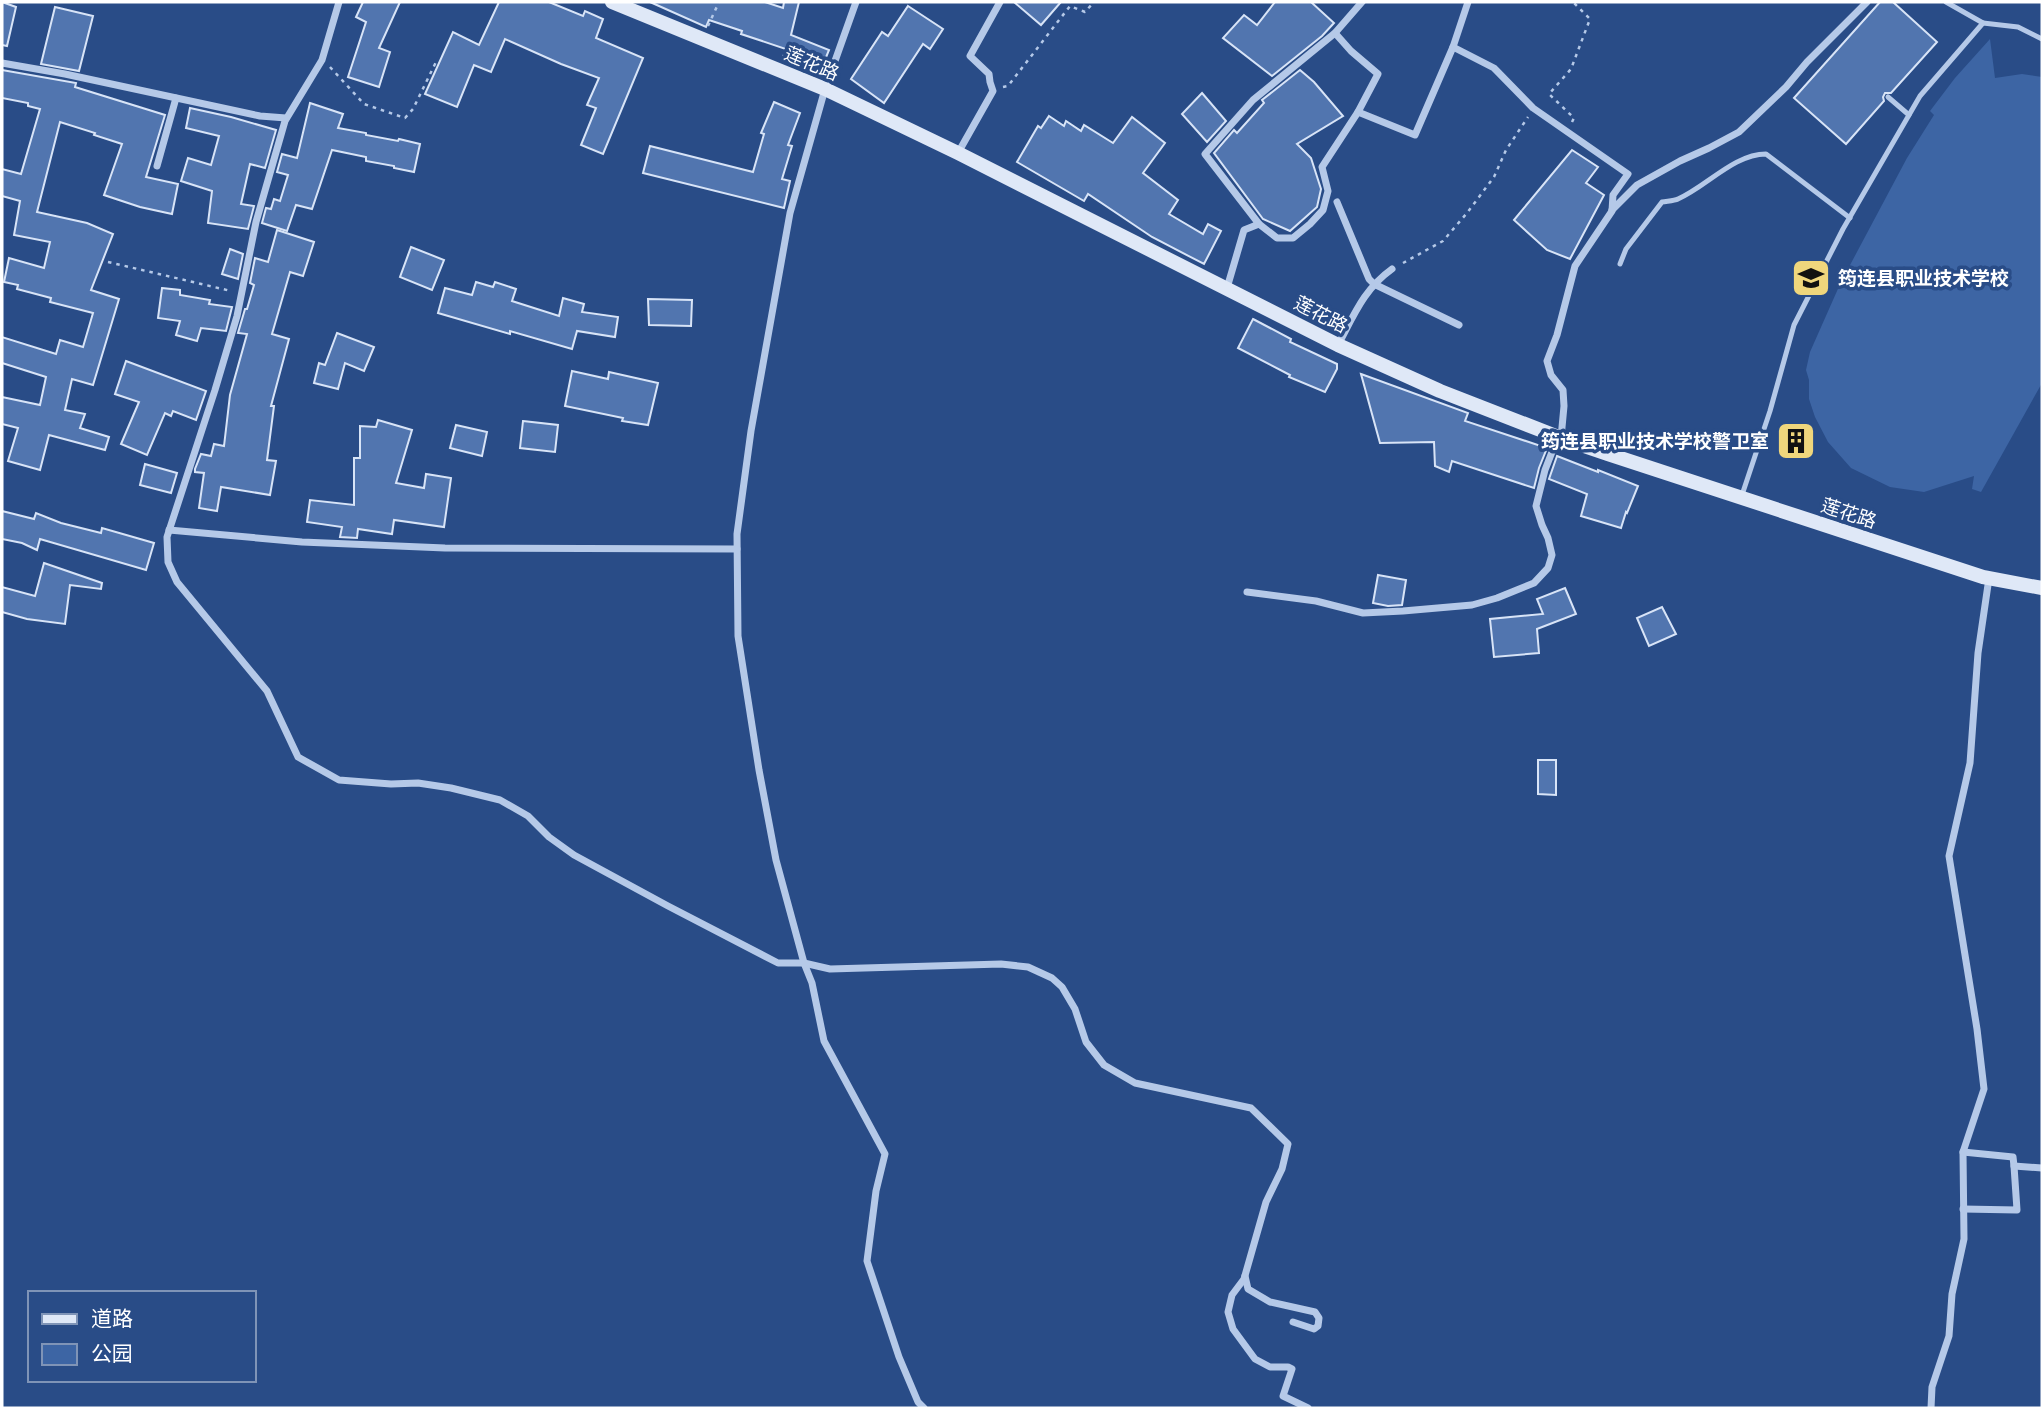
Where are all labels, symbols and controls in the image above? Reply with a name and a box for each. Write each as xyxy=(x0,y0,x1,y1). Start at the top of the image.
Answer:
street label: 莲花路 xyxy=(780,40,843,87)
school or university icon: 筠连县职业技术学校 xyxy=(1790,257,1832,299)
place label: 筠连县职业技术学校 xyxy=(1838,265,2009,292)
street label: 莲花路 xyxy=(1289,289,1352,339)
building icon: 筠连县职业技术学校警卫室 xyxy=(1775,420,1817,462)
place label: 筠连县职业技术学校警卫室 xyxy=(1541,428,1769,455)
street label: 莲花路 xyxy=(1818,492,1880,535)
legend xyxy=(28,1291,256,1382)
text: 道路 xyxy=(91,1304,133,1333)
text: 公园 xyxy=(91,1339,133,1368)

